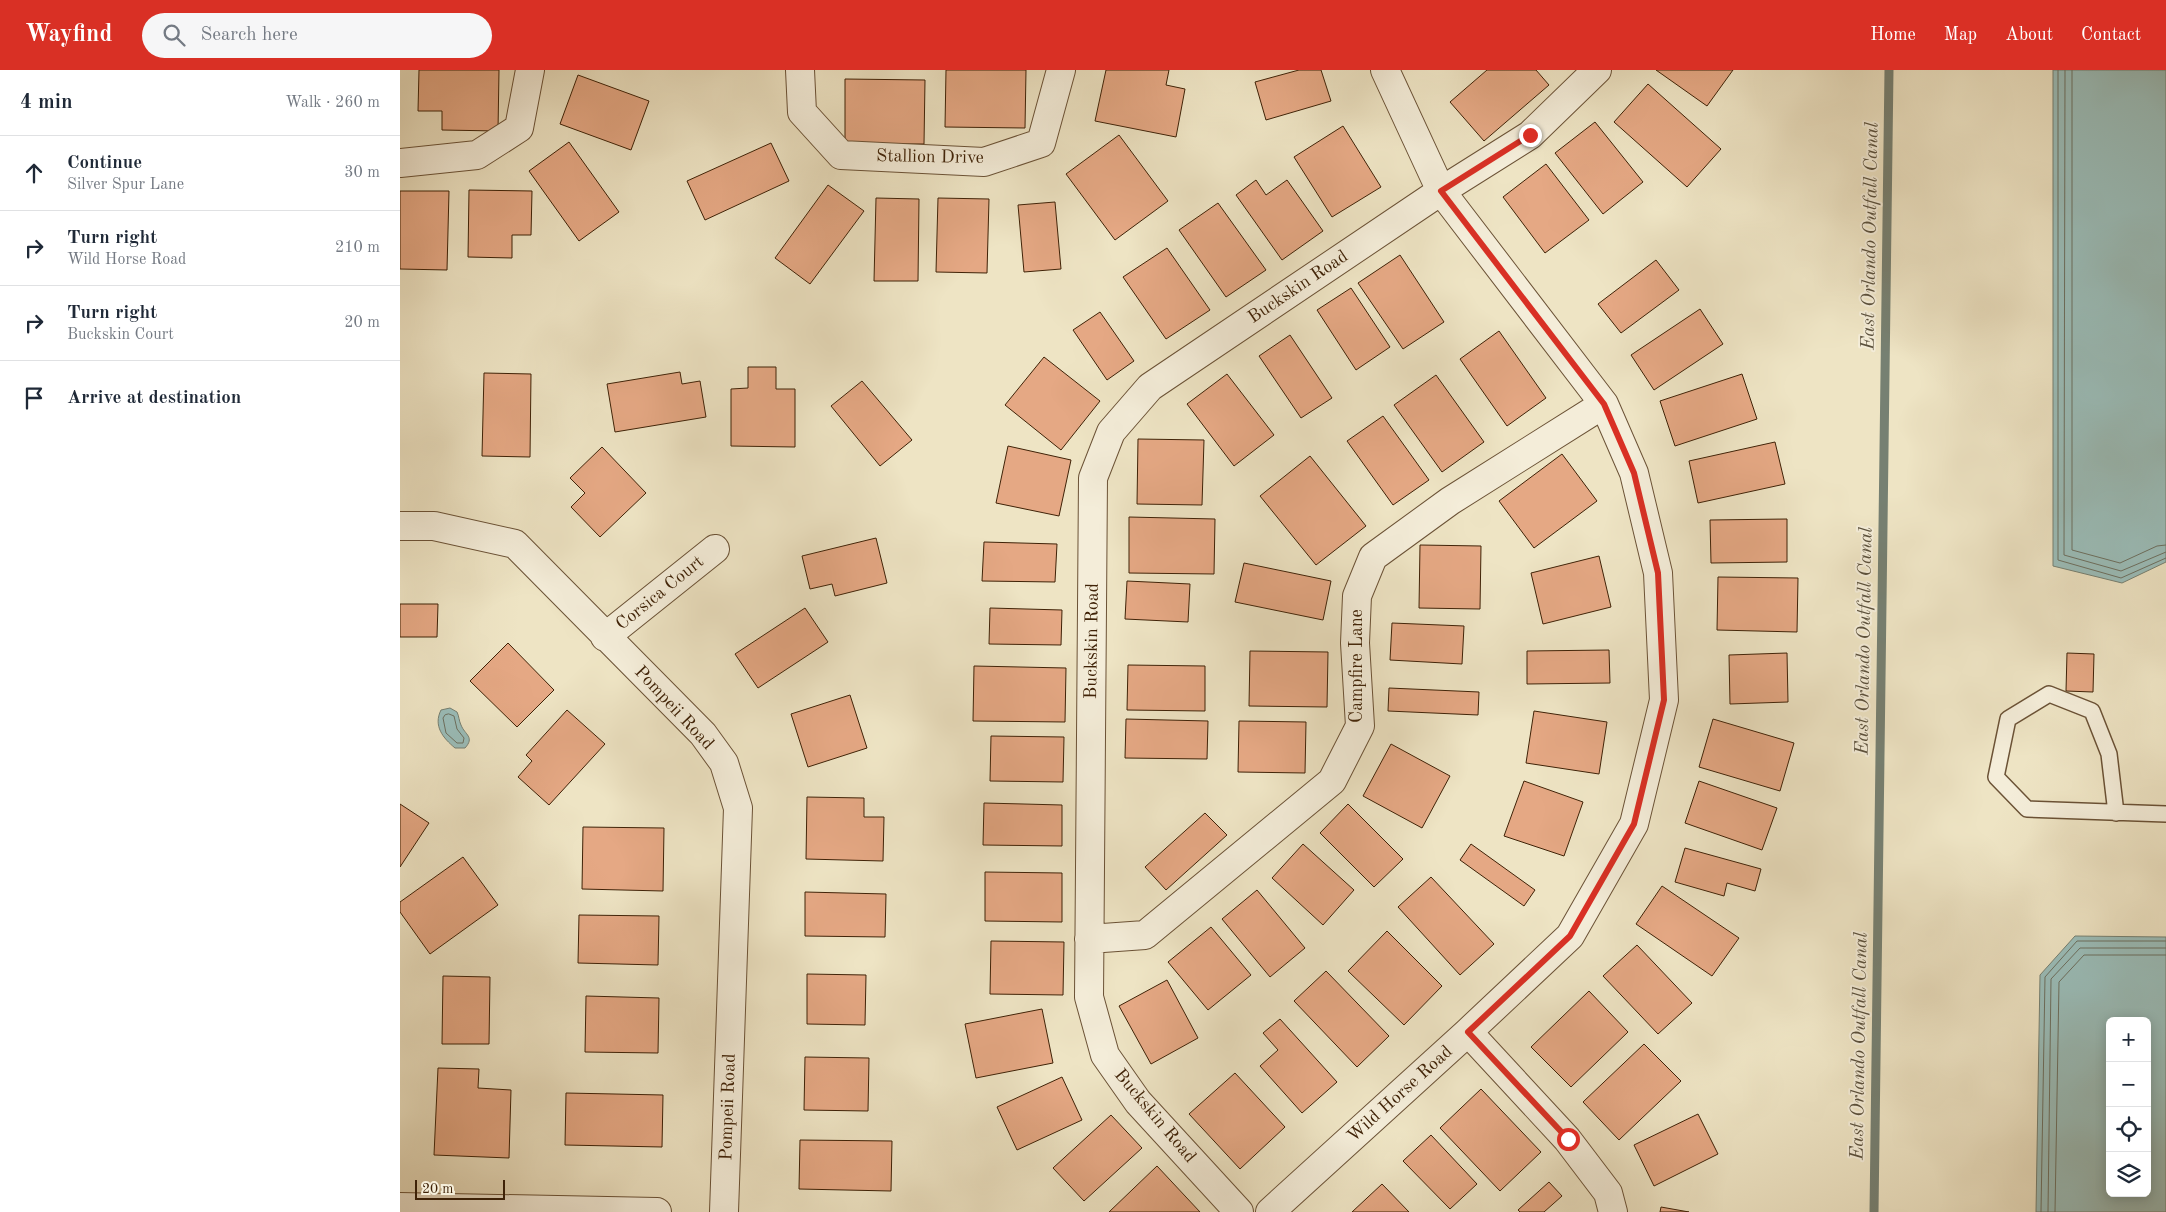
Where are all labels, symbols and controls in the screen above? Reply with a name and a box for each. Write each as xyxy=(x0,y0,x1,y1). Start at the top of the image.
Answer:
search box xyxy=(142,13,492,58)
icon: search xyxy=(160,21,188,49)
text: Wayfind xyxy=(25,23,112,47)
text: Search here xyxy=(200,26,298,45)
text: Home xyxy=(1870,26,1916,44)
text: Map xyxy=(1944,26,1977,44)
text: About xyxy=(2005,26,2053,44)
text: Contact xyxy=(2081,26,2141,44)
text: 4 min xyxy=(20,92,73,113)
text: Walk · 260 m xyxy=(285,95,380,111)
water label: East Orlando Outfall Canal xyxy=(1859,121,1882,351)
route end xyxy=(1519,124,1542,147)
street label: Stallion Drive xyxy=(876,147,984,167)
text: Continue xyxy=(67,154,142,173)
icon: ahead xyxy=(20,159,48,187)
text: 30 m xyxy=(344,165,380,181)
text: Silver Spur Lane xyxy=(67,177,184,193)
text: Turn right xyxy=(67,229,157,248)
icon: right xyxy=(20,234,48,262)
text: 210 m xyxy=(335,240,380,256)
street label: Buckskin Road xyxy=(1245,247,1351,327)
text: Wild Horse Road xyxy=(67,252,186,268)
text: Turn right xyxy=(67,304,157,323)
icon: right xyxy=(20,309,48,337)
text: 20 m xyxy=(344,315,380,331)
text: Buckskin Court xyxy=(67,327,174,343)
icon: arrive xyxy=(20,384,48,412)
text: Arrive at destination xyxy=(67,389,241,408)
water label: East Orlando Outfall Canal xyxy=(1853,526,1876,756)
street label: Corsica Court xyxy=(613,552,707,634)
street label: Buckskin Road xyxy=(1082,583,1102,699)
street label: Campfire Lane xyxy=(1348,609,1366,723)
street label: Pompeii Road xyxy=(631,663,717,753)
water label: East Orlando Outfall Canal xyxy=(1848,931,1871,1161)
map controls xyxy=(2106,1017,2151,1197)
button: + xyxy=(2106,1017,2151,1062)
street label: Wild Horse Road xyxy=(1344,1042,1456,1146)
street label: Pompeii Road xyxy=(717,1053,739,1161)
button: − xyxy=(2106,1062,2151,1107)
street label: Buckskin Road xyxy=(1111,1066,1199,1166)
button: locate xyxy=(2106,1107,2151,1152)
route start xyxy=(1557,1128,1580,1151)
button: layers xyxy=(2106,1152,2151,1197)
scale bar xyxy=(415,1177,505,1200)
text: 20 m xyxy=(422,1182,453,1196)

